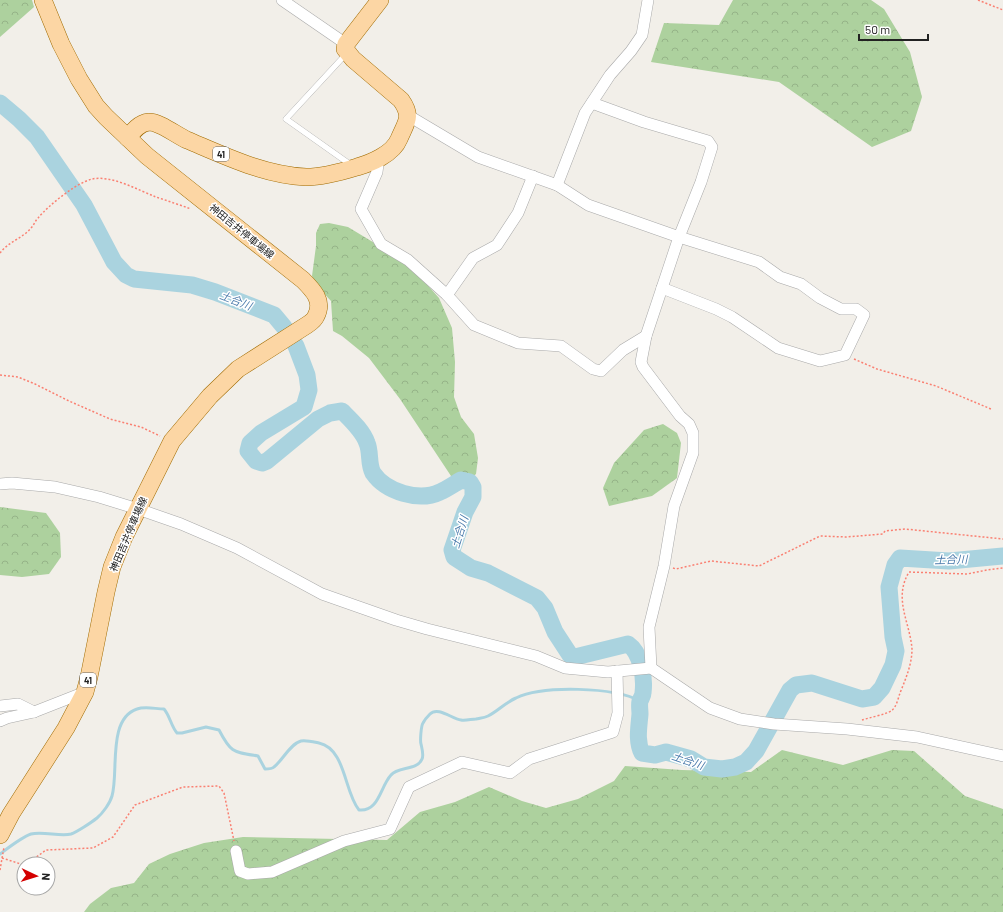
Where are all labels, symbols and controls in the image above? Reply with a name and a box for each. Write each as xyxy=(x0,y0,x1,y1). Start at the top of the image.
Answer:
scale bar xyxy=(859,16,928,42)
text: 50 m xyxy=(865,22,890,36)
road number: 41 xyxy=(213,147,229,161)
street label: 神田吉井停車場線 xyxy=(207,201,277,261)
water label: 土合川 xyxy=(218,288,255,312)
street label: 神田吉井停車場線 xyxy=(107,495,149,573)
water label: 土合川 xyxy=(448,513,470,550)
water label: 土合川 xyxy=(934,552,969,566)
road number: 41 xyxy=(80,673,96,687)
water label: 土合川 xyxy=(670,748,707,772)
north arrow xyxy=(16,856,56,896)
text: N xyxy=(40,873,53,881)

